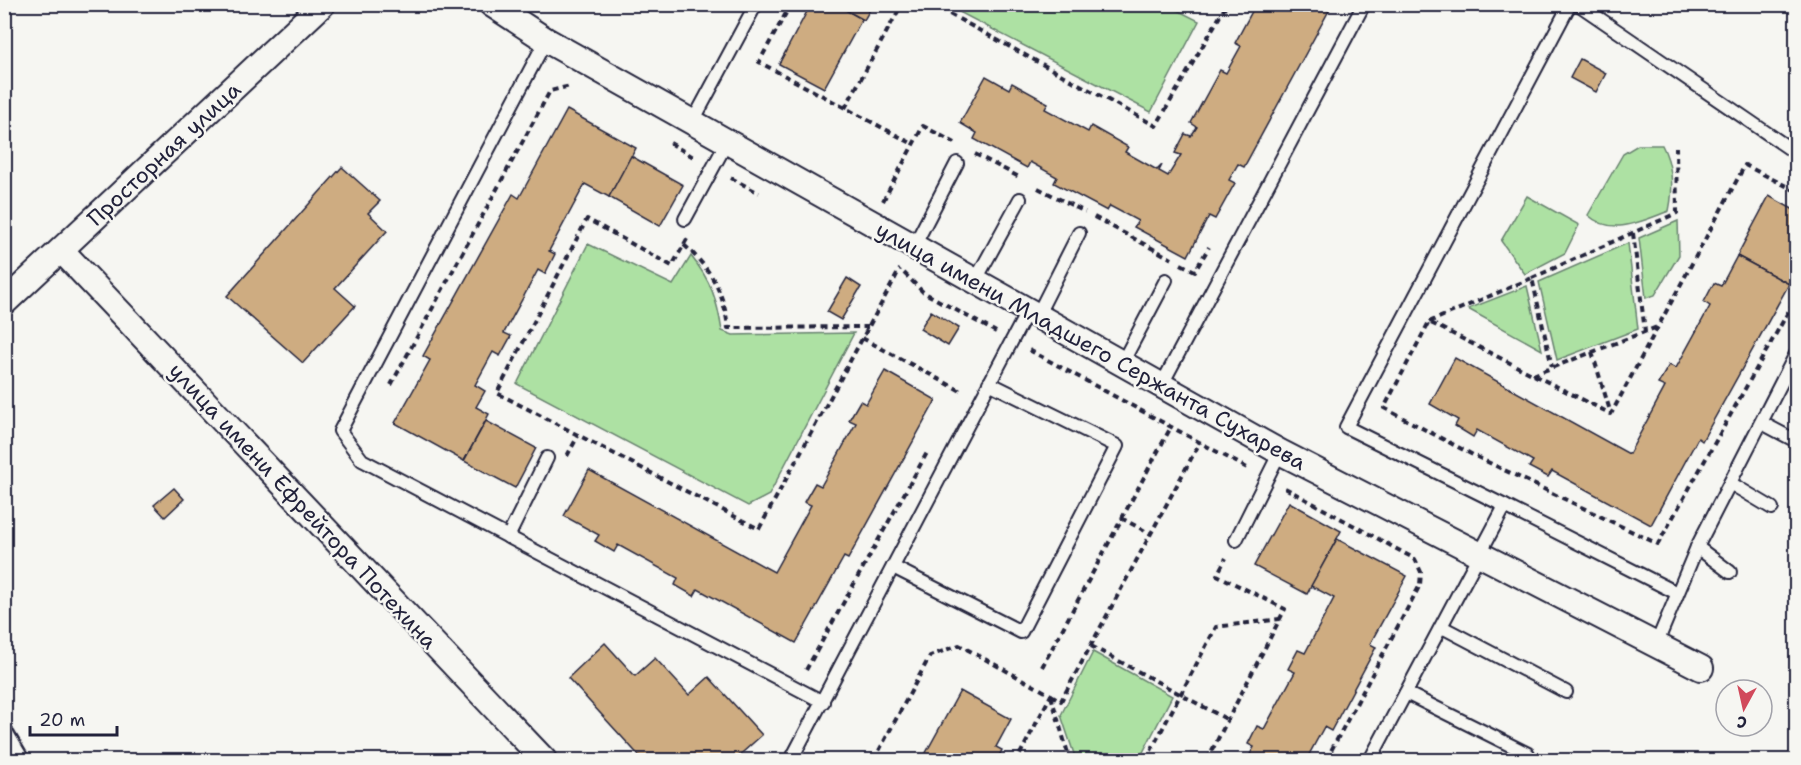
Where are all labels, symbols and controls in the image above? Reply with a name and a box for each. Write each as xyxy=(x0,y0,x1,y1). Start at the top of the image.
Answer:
street label: Просторная улица xyxy=(81,75,247,233)
street label: улица имени Младшего Сержанта Сухарева xyxy=(871,215,1312,477)
street label: улица имени Ефрейтора Потехина xyxy=(162,357,444,656)
north arrow xyxy=(1714,678,1774,738)
scale bar xyxy=(30,699,117,737)
text: 20 m xyxy=(39,708,85,732)
text: С xyxy=(1735,711,1748,733)

